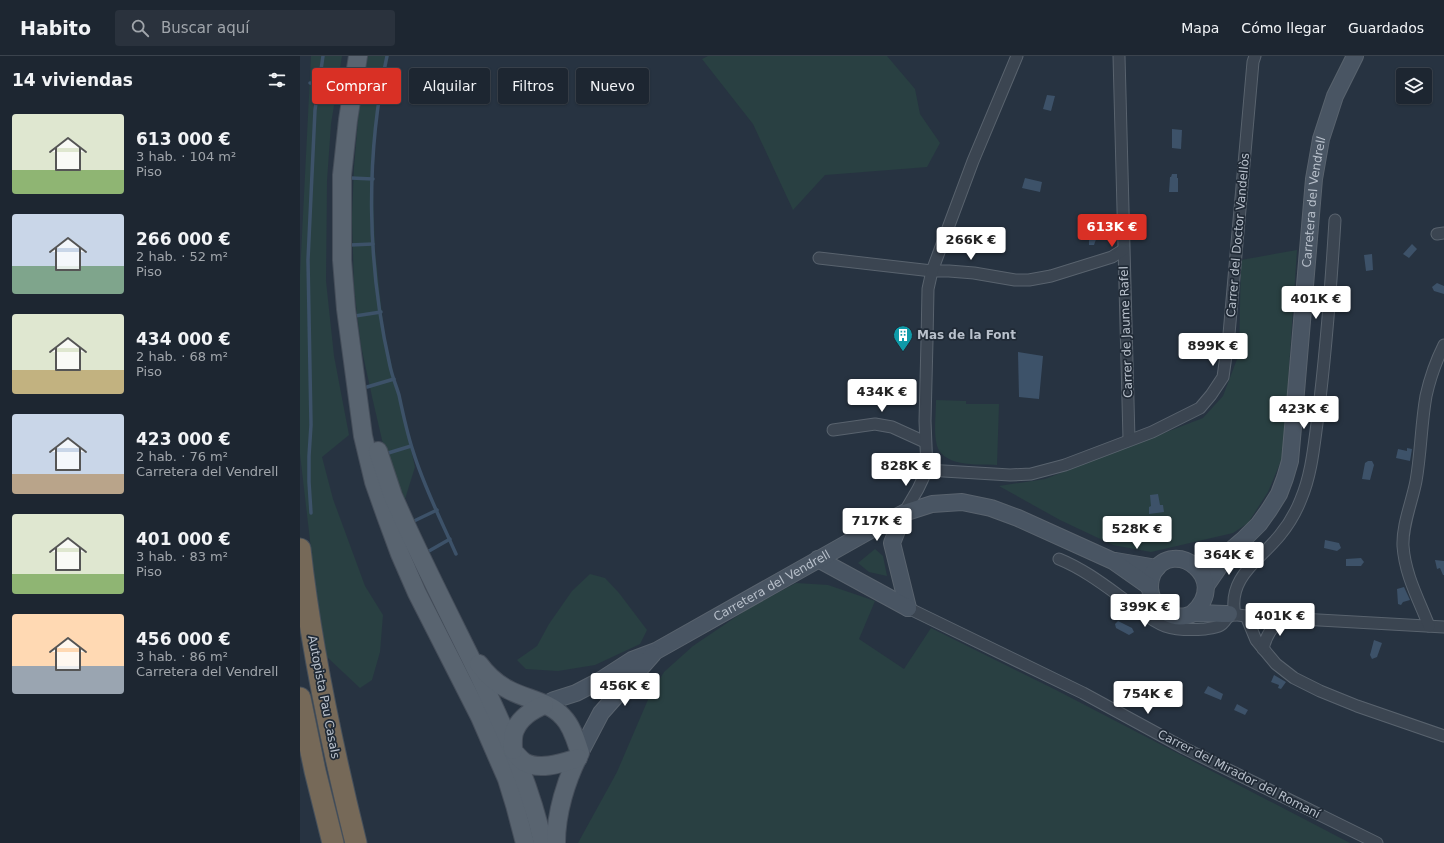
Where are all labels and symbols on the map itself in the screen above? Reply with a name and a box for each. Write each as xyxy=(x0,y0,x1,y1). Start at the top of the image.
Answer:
street label: Carretera del Vendrell xyxy=(1300,135,1328,268)
street label: Carrer del Doctor Vandellòs xyxy=(1224,152,1252,318)
pin: 613K € xyxy=(1079,214,1145,248)
pin: 266K € xyxy=(938,227,1004,261)
street label: Carrer de Jaume Rafel xyxy=(1117,266,1135,398)
pin: 401K € xyxy=(1283,286,1349,320)
building icon: Mas de la Font xyxy=(892,324,914,352)
place label: Mas de la Font xyxy=(917,328,1016,342)
pin: 899K € xyxy=(1180,333,1246,367)
pin: 434K € xyxy=(849,379,915,413)
pin: 423K € xyxy=(1271,396,1337,430)
pin: 828K € xyxy=(873,453,939,487)
pin: 717K € xyxy=(844,508,910,542)
pin: 528K € xyxy=(1104,516,1170,550)
pin: 364K € xyxy=(1196,542,1262,576)
street label: Carretera del Vendrell xyxy=(711,547,833,624)
pin: 399K € xyxy=(1112,594,1178,628)
pin: 401K € xyxy=(1247,603,1313,637)
street label: Autopista Pau Casals xyxy=(305,634,343,760)
pin: 456K € xyxy=(592,673,658,707)
pin: 754K € xyxy=(1115,681,1181,715)
street label: Carrer del Mirador del Romaní xyxy=(1155,727,1323,821)

